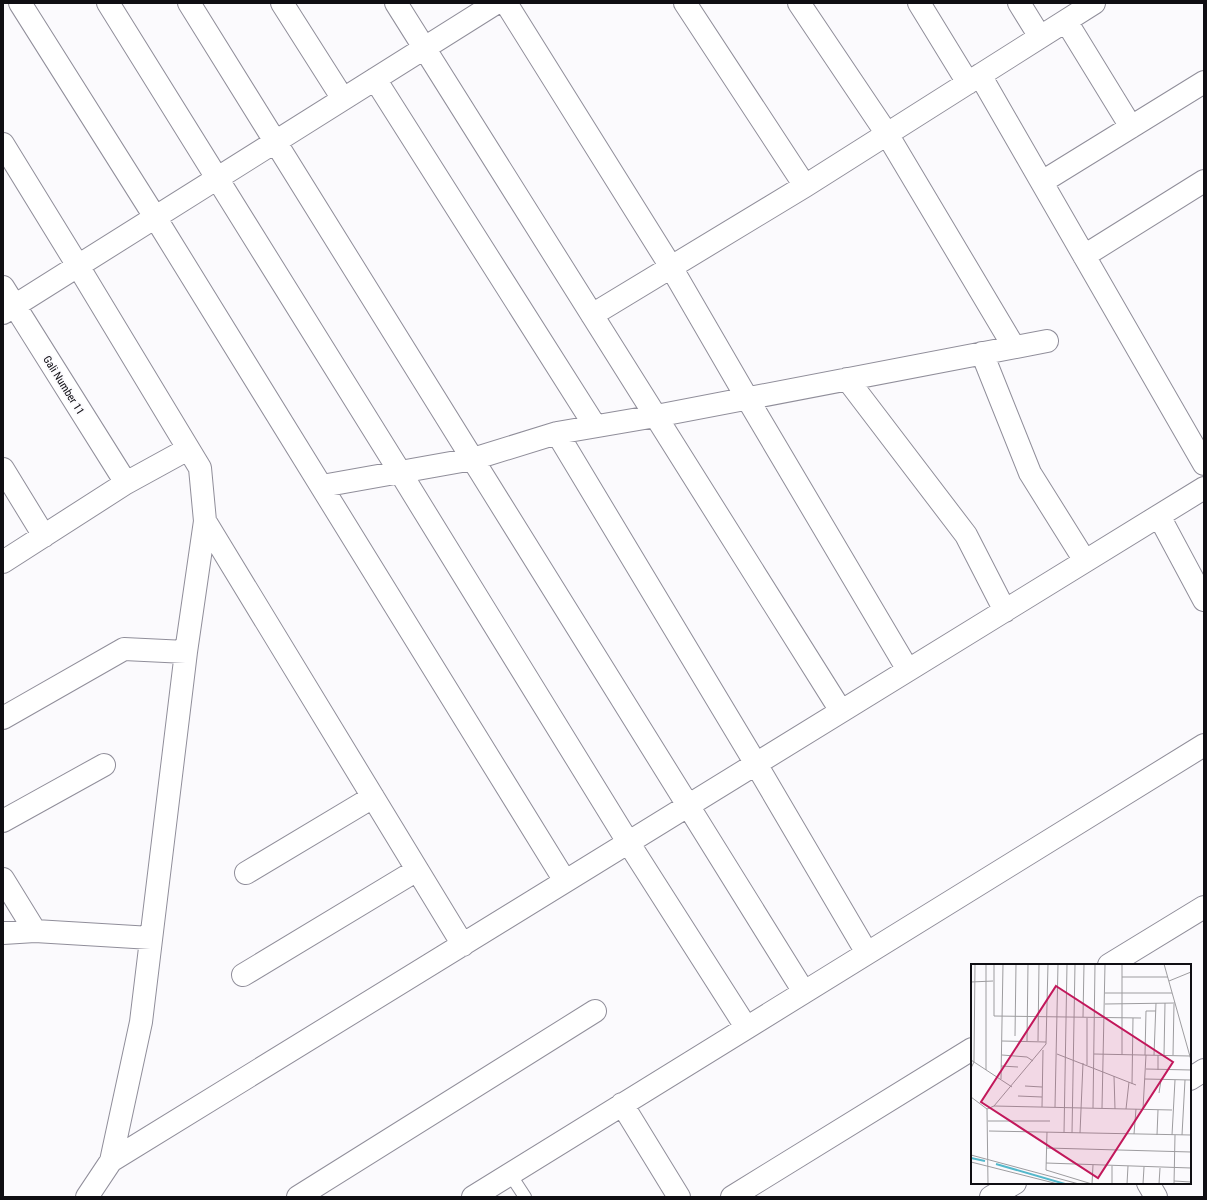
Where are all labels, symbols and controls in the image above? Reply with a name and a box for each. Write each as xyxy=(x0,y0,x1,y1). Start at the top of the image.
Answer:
street label: Gali Number 11 xyxy=(40,353,87,417)
inset map xyxy=(971,964,1191,1184)

